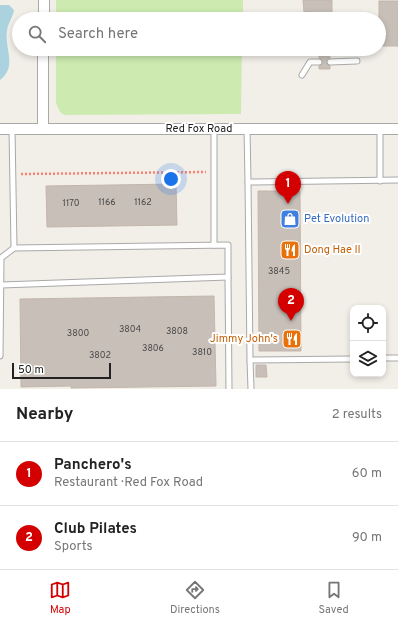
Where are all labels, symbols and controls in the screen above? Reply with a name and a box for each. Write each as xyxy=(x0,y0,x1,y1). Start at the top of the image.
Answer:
search box xyxy=(12,12,386,56)
icon: search xyxy=(26,23,48,45)
text: Search here xyxy=(58,25,138,44)
street label: Red Fox Road xyxy=(166,122,232,136)
your location xyxy=(161,169,181,189)
pin: 1 xyxy=(275,171,301,204)
house number: 1166 xyxy=(98,197,116,208)
house number: 1162 xyxy=(134,197,152,208)
house number: 1170 xyxy=(63,198,80,209)
shop icon: Pet Evolution xyxy=(279,208,301,230)
place label: Pet Evolution xyxy=(304,212,369,226)
restaurant icon: Dong Hae II xyxy=(279,239,301,261)
place label: Dong Hae II xyxy=(304,243,361,257)
house number: 3845 xyxy=(268,266,290,277)
pin: 2 xyxy=(278,288,304,321)
map controls xyxy=(350,305,386,377)
button: locate xyxy=(350,305,386,341)
house number: 3804 xyxy=(119,324,142,335)
house number: 3808 xyxy=(166,326,188,337)
house number: 3800 xyxy=(67,328,89,339)
restaurant icon: Jimmy John's xyxy=(281,328,303,350)
place label: Jimmy John's xyxy=(210,332,278,346)
button: layers xyxy=(350,341,386,377)
house number: 3806 xyxy=(142,343,164,354)
house number: 3810 xyxy=(192,347,212,358)
house number: 3802 xyxy=(89,350,111,361)
scale bar xyxy=(12,361,111,380)
text: 50 m xyxy=(18,363,44,377)
text: Nearby xyxy=(16,404,73,426)
text: 2 results xyxy=(332,407,382,423)
text: Panchero's xyxy=(54,456,132,475)
text: 1 xyxy=(26,466,32,482)
text: 60 m xyxy=(352,466,382,482)
text: Restaurant · Red Fox Road xyxy=(54,475,203,491)
text: Club Pilates xyxy=(54,520,137,539)
text: 2 xyxy=(25,530,33,546)
text: 90 m xyxy=(352,530,382,546)
text: Sports xyxy=(54,539,93,555)
tab: Map xyxy=(49,579,71,617)
tab: Directions xyxy=(170,579,220,617)
tab: Saved xyxy=(318,579,349,617)

